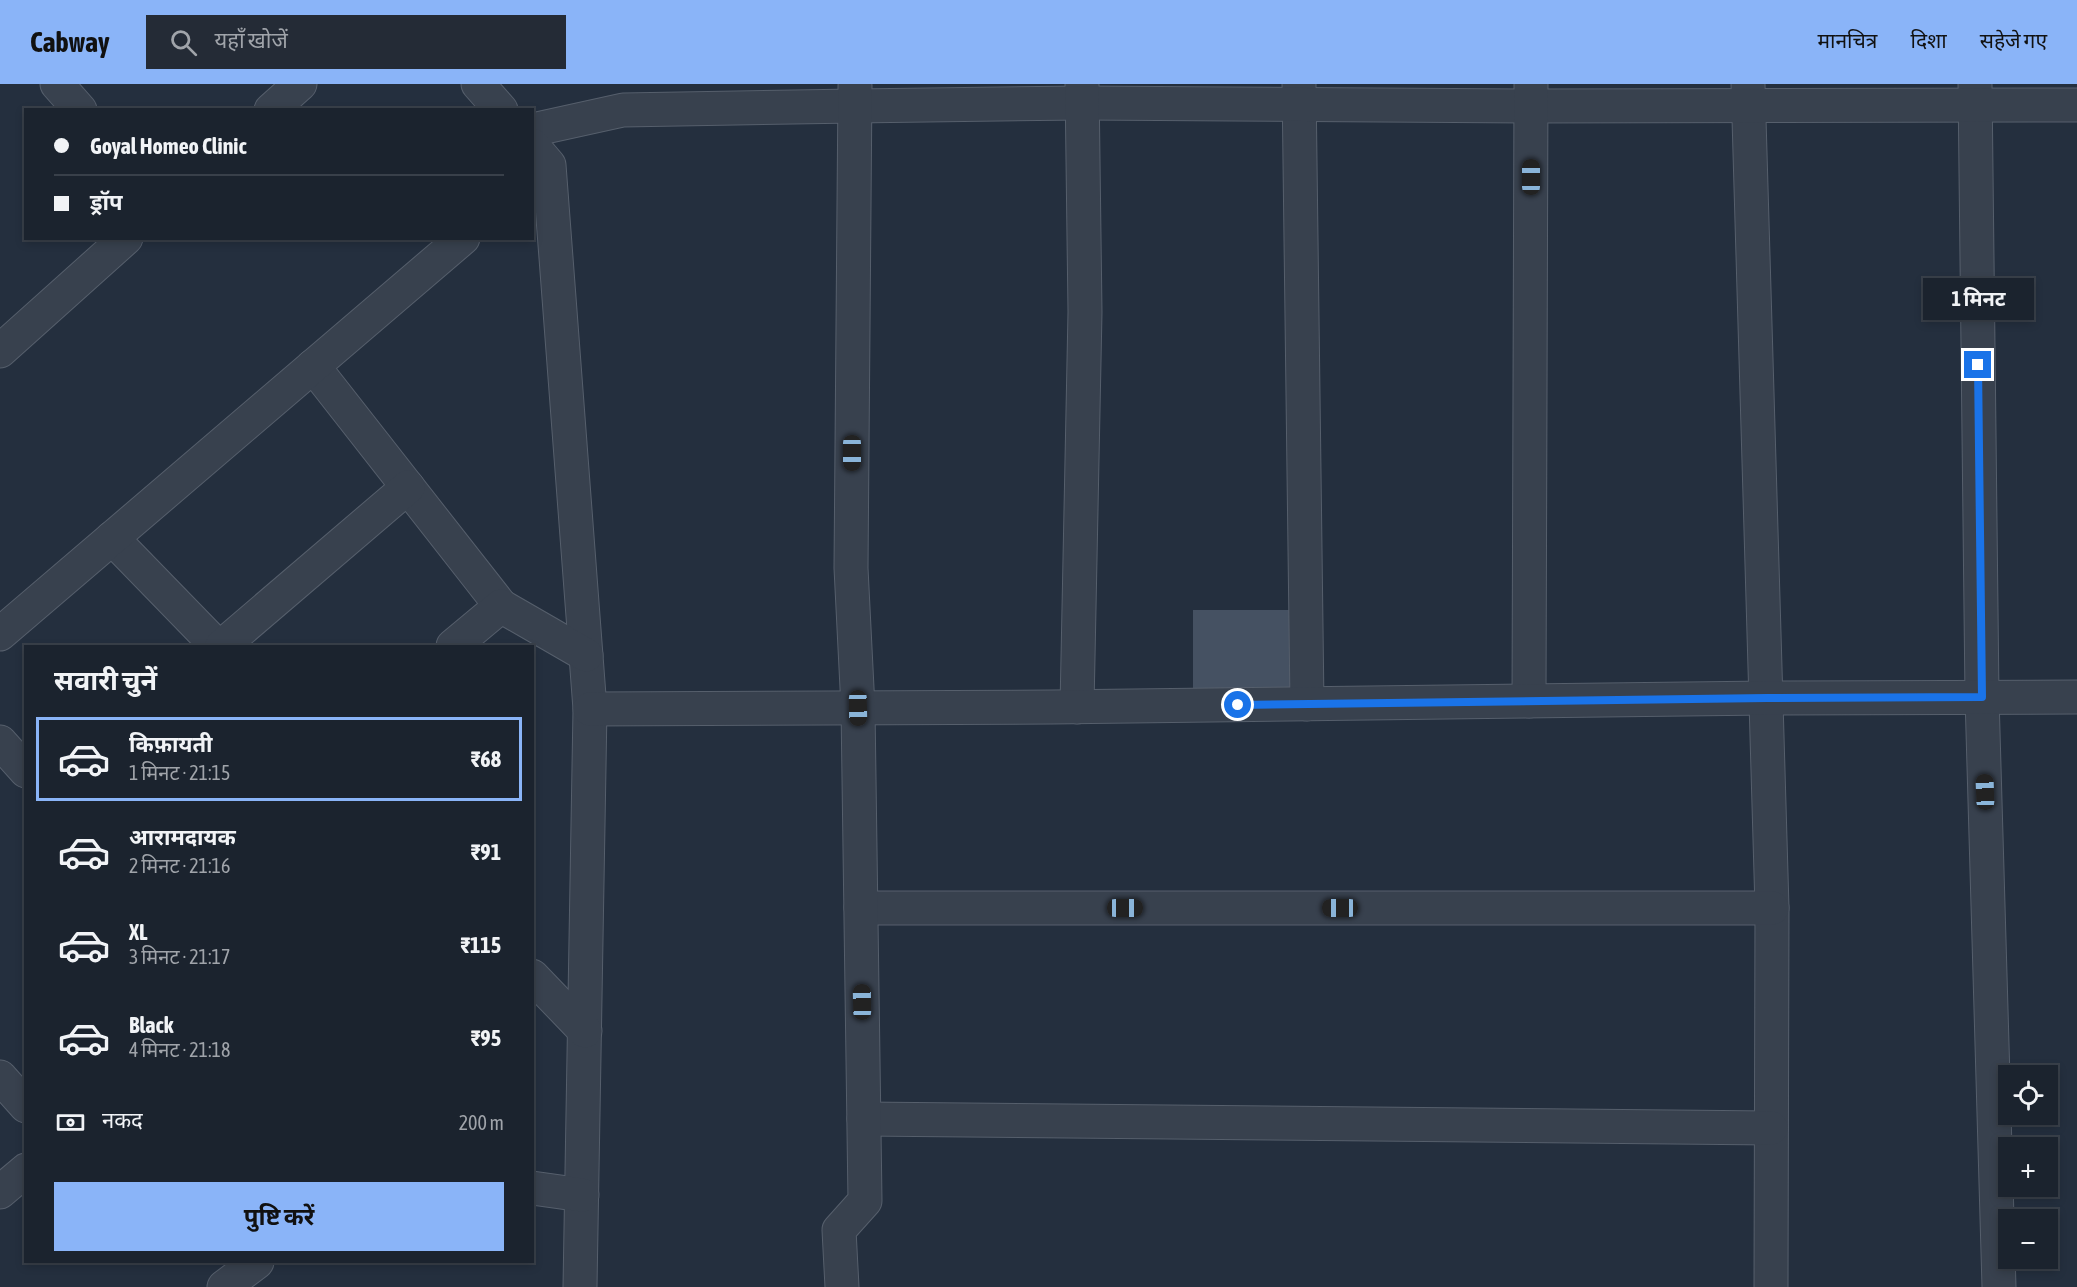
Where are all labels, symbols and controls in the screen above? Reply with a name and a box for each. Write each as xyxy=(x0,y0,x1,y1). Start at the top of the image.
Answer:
search box xyxy=(146,15,566,69)
text: Cabway xyxy=(30,26,110,58)
icon: search xyxy=(167,26,200,59)
text: यहाँ खोजें xyxy=(215,27,288,53)
text: मानचित्र xyxy=(1817,28,1877,52)
text: दिशा xyxy=(1910,28,1947,52)
text: सहेजे गए xyxy=(1980,28,2047,52)
text: Goyal Homeo Clinic xyxy=(90,133,247,159)
car xyxy=(1522,159,1540,195)
text: ड्रॉप xyxy=(90,189,123,215)
callout: 1 मिनट xyxy=(1922,278,2034,320)
text: 1 मिनट xyxy=(1951,287,2006,310)
route end xyxy=(1964,351,1991,378)
car xyxy=(843,435,861,471)
text: सवारी चुनें xyxy=(54,665,157,696)
car xyxy=(849,690,867,726)
route start xyxy=(1224,691,1251,718)
text: किफ़ायती xyxy=(129,731,213,757)
icon: car xyxy=(57,732,111,786)
text: ₹68 xyxy=(471,746,501,772)
text: 1 मिनट · 21:15 xyxy=(129,761,230,784)
car xyxy=(1975,774,1995,810)
text: आरामदायक xyxy=(129,824,236,850)
icon: car xyxy=(57,825,111,879)
text: ₹91 xyxy=(471,839,501,865)
text: 2 मिनट · 21:16 xyxy=(129,854,230,877)
car xyxy=(1107,899,1143,917)
car xyxy=(1322,899,1358,917)
icon: car xyxy=(57,918,111,972)
text: XL xyxy=(129,919,147,945)
text: ₹115 xyxy=(461,932,501,958)
text: 3 मिनट · 21:17 xyxy=(129,945,230,968)
car xyxy=(853,984,871,1020)
icon: car xyxy=(57,1011,111,1065)
text: Black xyxy=(129,1012,173,1038)
text: ₹95 xyxy=(471,1025,501,1051)
text: 4 मिनट · 21:18 xyxy=(129,1038,230,1061)
map controls xyxy=(1998,1065,2058,1269)
button: locate xyxy=(1998,1065,2058,1125)
icon: cash xyxy=(54,1106,87,1139)
text: नकद xyxy=(102,1107,143,1133)
text: 200 m xyxy=(459,1111,504,1134)
button: + xyxy=(1998,1137,2058,1197)
button: पुष्टि करें xyxy=(54,1182,504,1251)
button: − xyxy=(1998,1209,2058,1269)

